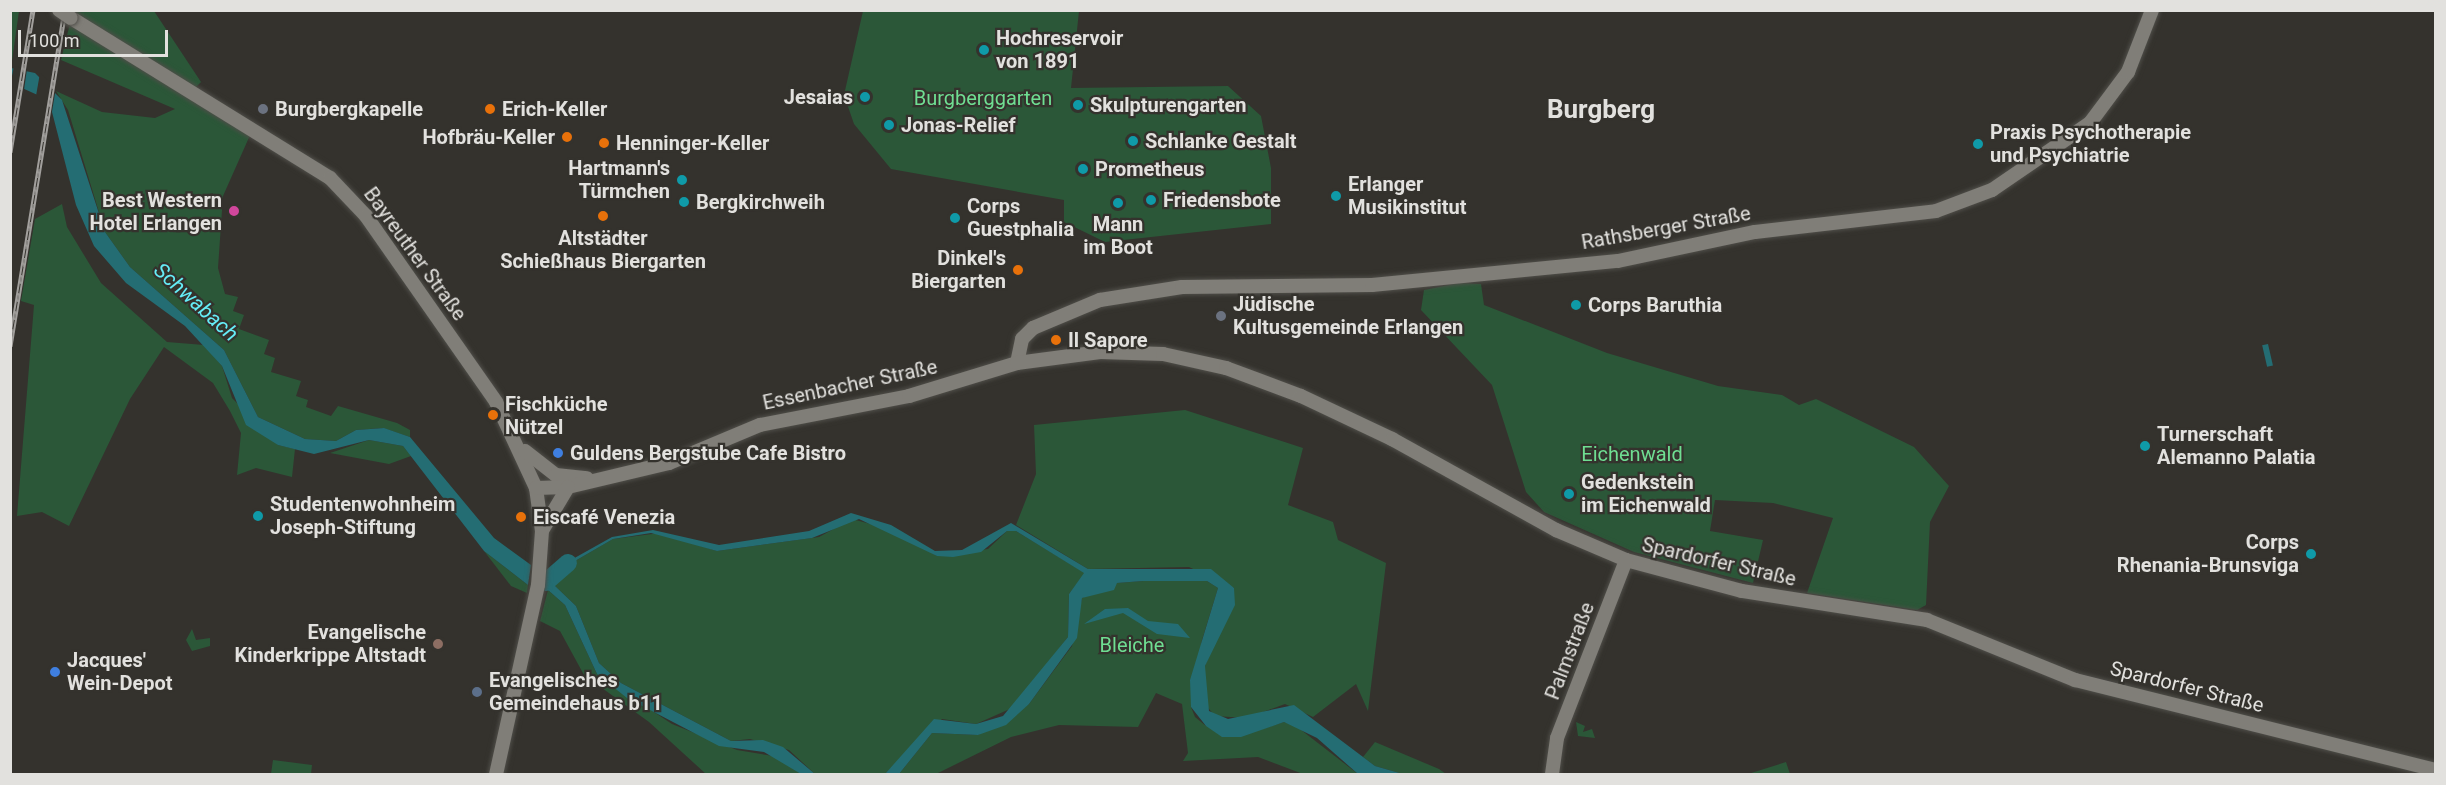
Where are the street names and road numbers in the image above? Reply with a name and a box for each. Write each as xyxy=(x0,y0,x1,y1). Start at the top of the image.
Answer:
street label: Bayreuther Straße xyxy=(359,183,471,325)
street label: Rathsberger Straße xyxy=(1580,201,1752,255)
street label: Essenbacher Straße xyxy=(761,355,939,415)
street label: Spardorfer Straße xyxy=(1640,533,1798,591)
street label: Palmstraße xyxy=(1540,599,1600,703)
street label: Spardorfer Straße xyxy=(2108,656,2266,718)

